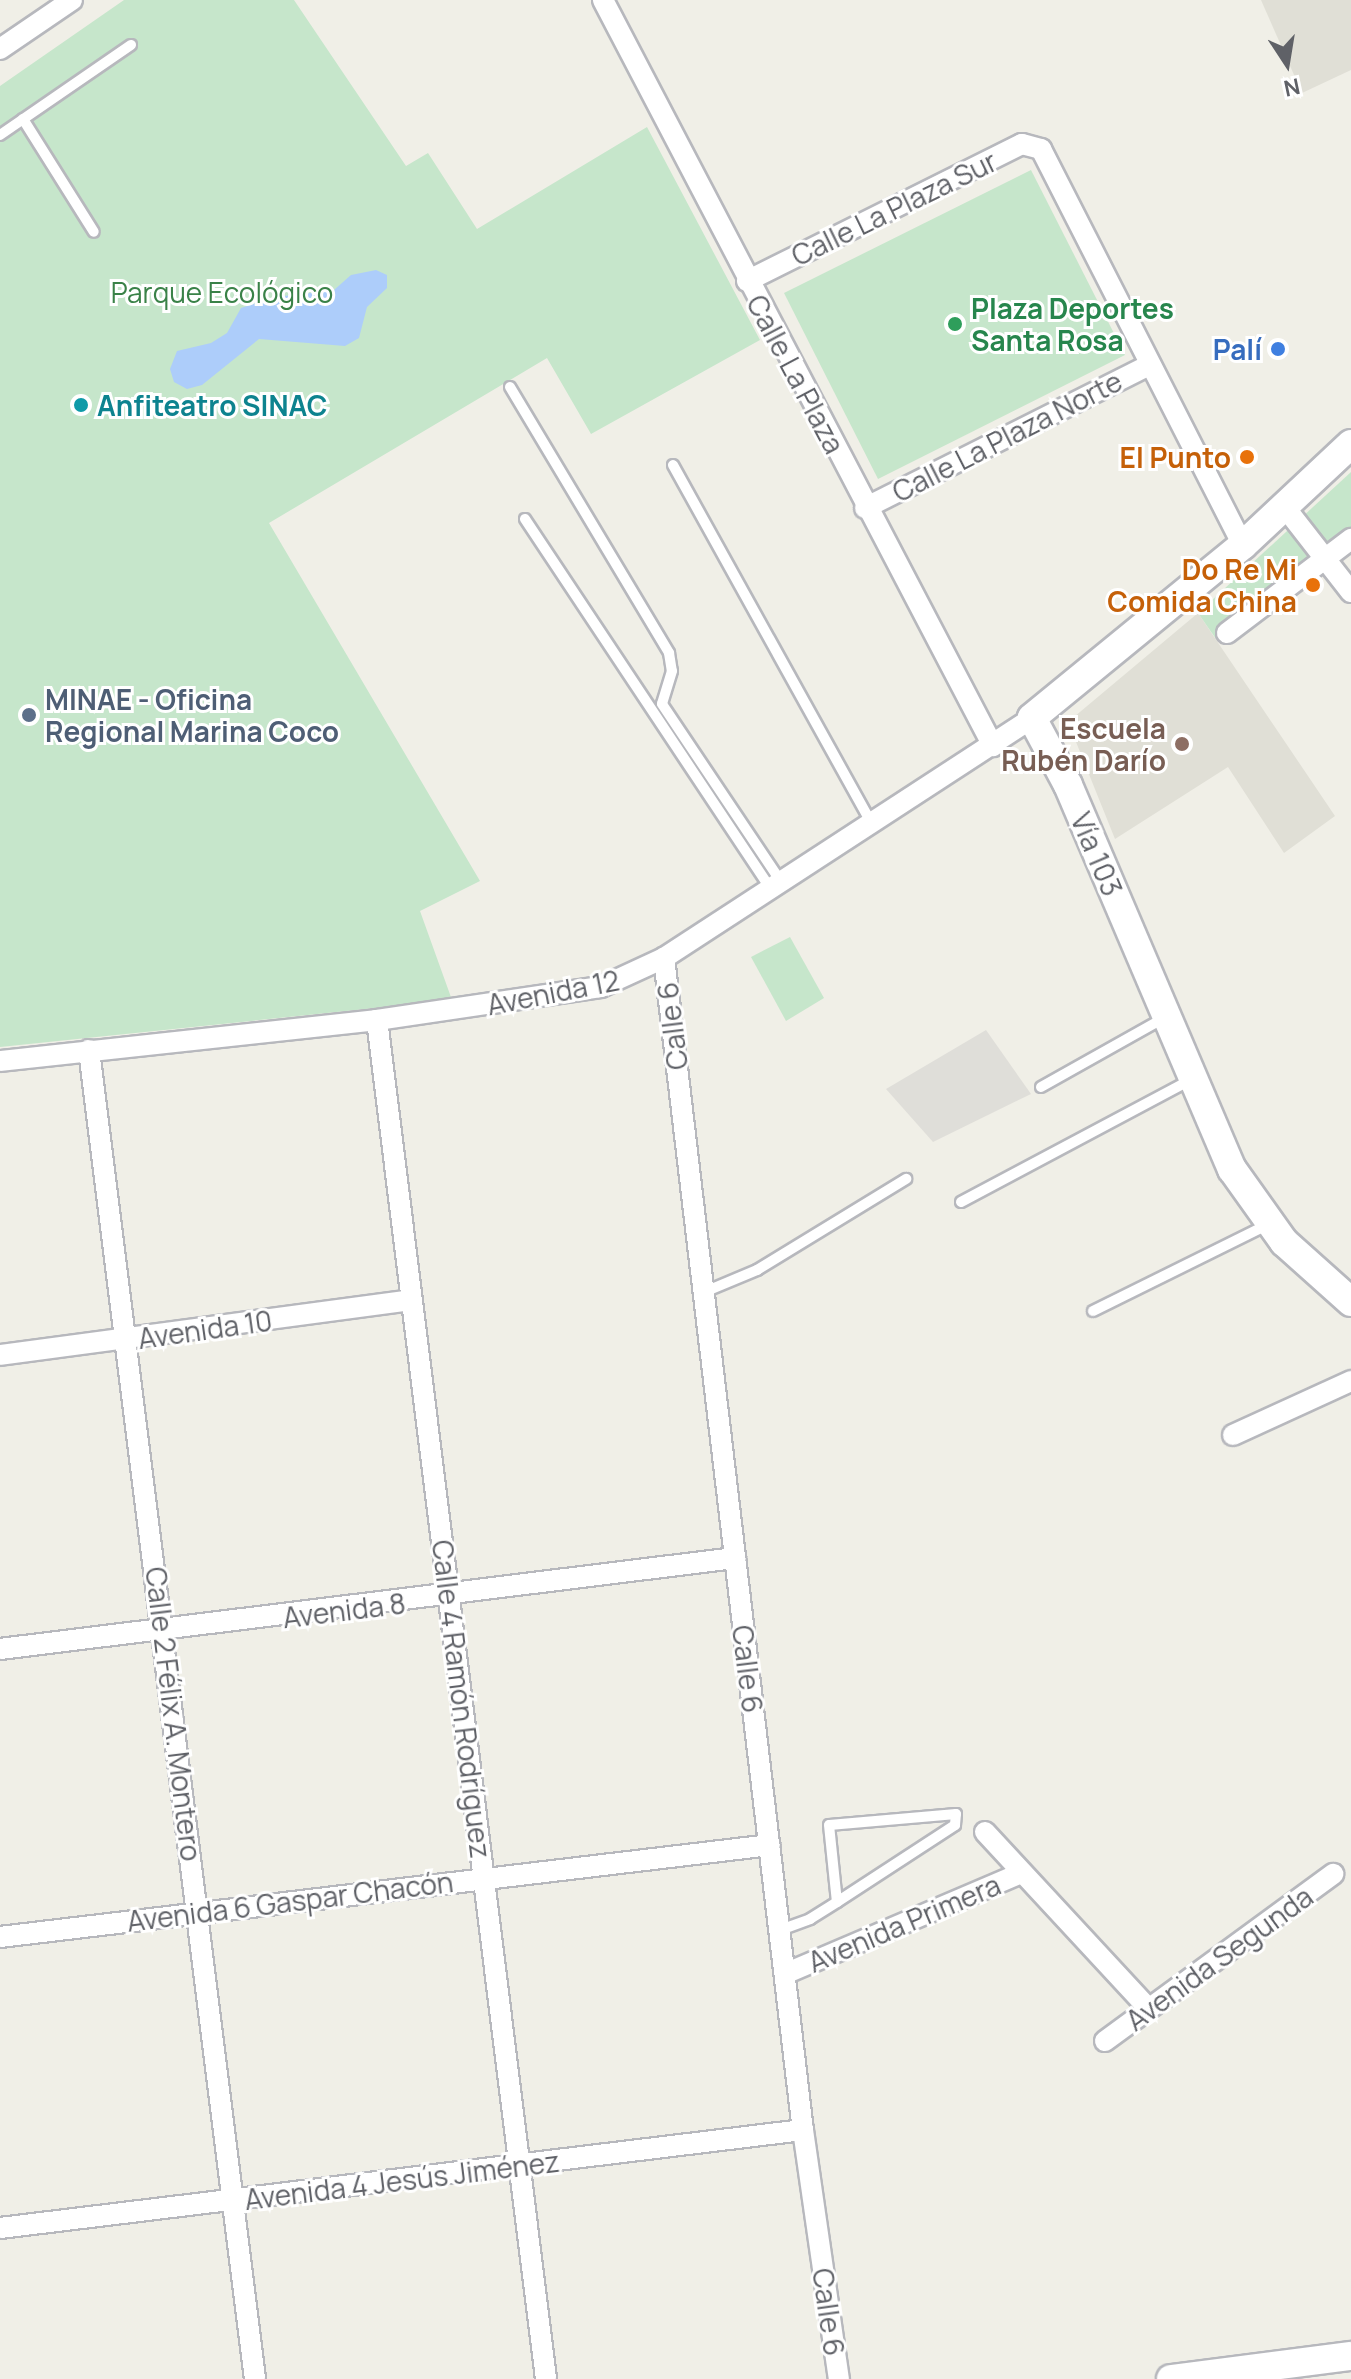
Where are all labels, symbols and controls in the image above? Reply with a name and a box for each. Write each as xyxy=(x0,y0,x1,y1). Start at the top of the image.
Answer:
north arrow xyxy=(1247,24,1327,104)
text: N xyxy=(1281,71,1303,104)
street label: Calle La Plaza Sur xyxy=(786,144,1002,272)
park label: Parque Ecológico xyxy=(111,275,333,309)
street label: Calle La Plaza xyxy=(740,289,852,459)
place label: Plaza Deportes Santa Rosa xyxy=(971,291,1174,357)
marker: Plaza Deportes Santa Rosa xyxy=(946,315,964,333)
place label: Palí xyxy=(1213,332,1262,366)
marker: Palí xyxy=(1269,340,1287,358)
street label: Calle La Plaza Norte xyxy=(887,364,1127,508)
place label: Anfiteatro SINAC xyxy=(97,388,327,422)
marker: Anfiteatro SINAC xyxy=(72,396,90,414)
place label: El Punto xyxy=(1120,440,1231,474)
marker: El Punto xyxy=(1238,448,1256,466)
place label: Do Re Mi Comida China xyxy=(1107,552,1297,618)
marker: Do Re Mi Comida China xyxy=(1304,576,1322,594)
place label: MINAE - Oficina Regional Marina Coco xyxy=(45,682,339,748)
marker: MINAE - Oficina Regional Marina Coco xyxy=(20,706,38,724)
place label: Escuela Rubén Darío xyxy=(1001,711,1166,777)
marker: Escuela Rubén Darío xyxy=(1173,735,1191,753)
street label: Vía 103 xyxy=(1064,807,1130,901)
street label: Avenida 12 xyxy=(484,963,622,1021)
street label: Calle 6 xyxy=(650,980,694,1072)
street label: Avenida 10 xyxy=(136,1303,274,1355)
street label: Calle 4 Ramón Rodríguez xyxy=(426,1538,498,1860)
street label: Calle 2 Félix A. Montero xyxy=(139,1565,209,1863)
street label: Avenida 8 xyxy=(281,1586,407,1634)
street label: Calle 6 xyxy=(726,1623,770,1715)
street label: Avenida 6 Gaspar Chacón xyxy=(125,1864,455,1938)
street label: Avenida Primera xyxy=(803,1867,1005,1979)
street label: Avenida Segunda xyxy=(1119,1879,1319,2037)
street label: Avenida 4 Jesús Jiménez xyxy=(243,2144,561,2216)
street label: Calle 6 xyxy=(806,2266,852,2358)

